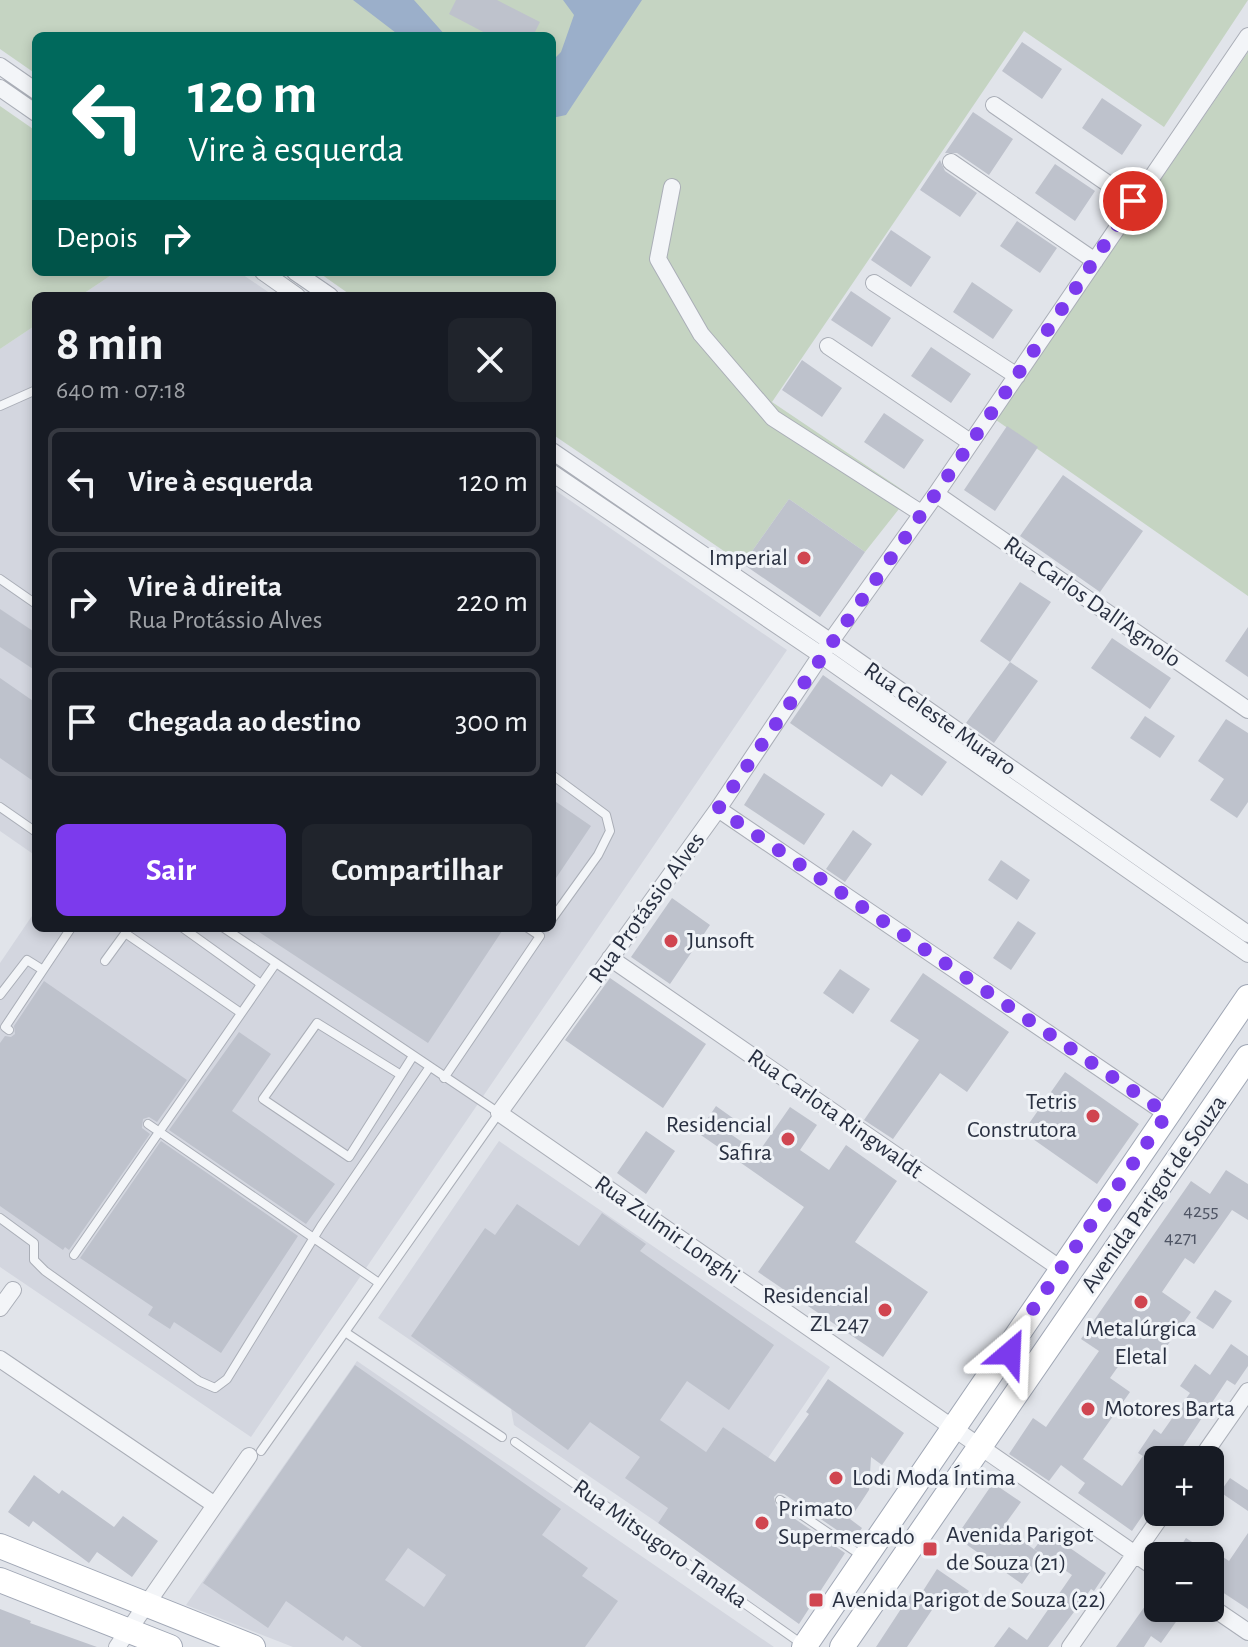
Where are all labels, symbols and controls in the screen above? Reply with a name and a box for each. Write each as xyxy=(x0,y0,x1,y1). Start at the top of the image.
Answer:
icon: left xyxy=(56,64,160,168)
text: 120 m xyxy=(188,67,317,123)
text: Vire à esquerda xyxy=(188,132,404,168)
pin xyxy=(1099,167,1167,235)
icon: arrive xyxy=(1111,179,1155,223)
icon: right xyxy=(154,216,198,260)
text: Depois xyxy=(56,223,138,253)
button: close xyxy=(448,318,532,402)
text: 8 min xyxy=(56,321,164,369)
text: 640 m · 07:18 xyxy=(56,377,186,403)
icon: left xyxy=(60,460,104,504)
text: Vire à esquerda xyxy=(128,467,313,497)
text: 120 m xyxy=(459,467,528,497)
street label: Rua Carlos Dall'Agnolo xyxy=(999,532,1185,672)
place label: Imperial xyxy=(709,546,788,570)
marker: Imperial xyxy=(795,549,813,567)
text: Vire à direita xyxy=(128,572,282,602)
icon: right xyxy=(60,580,104,624)
text: 220 m xyxy=(456,587,528,617)
text: Rua Protássio Alves xyxy=(128,607,322,633)
street label: Rua Celeste Muraro xyxy=(859,658,1021,780)
icon: arrive xyxy=(60,700,104,744)
text: Chegada ao destino xyxy=(128,707,361,737)
text: 300 m xyxy=(455,707,528,737)
button: Sair xyxy=(56,824,286,916)
button: Compartilhar xyxy=(302,824,532,916)
street label: Rua Protássio Alves xyxy=(585,828,709,988)
place label: Junsoft xyxy=(687,929,754,953)
marker: Junsoft xyxy=(662,932,680,950)
street label: Rua Carlota Ringwaldt xyxy=(743,1045,927,1184)
place label: Tetris Construtora xyxy=(967,1090,1077,1142)
street label: Avenida Parigot de Souza xyxy=(1077,1091,1231,1297)
marker: Tetris Construtora xyxy=(1084,1107,1102,1125)
place label: Residencial Safira xyxy=(666,1113,772,1165)
marker: Residencial Safira xyxy=(779,1130,797,1148)
street label: Rua Zulmir Longhi xyxy=(590,1171,744,1289)
house number: 4255 xyxy=(1183,1201,1219,1221)
house number: 4271 xyxy=(1164,1228,1198,1248)
place label: Residencial ZL 247 xyxy=(763,1284,869,1336)
marker: Metalúrgica Eletal xyxy=(1132,1293,1150,1311)
marker: Residencial ZL 247 xyxy=(876,1301,894,1319)
position arrow xyxy=(968,1311,1052,1395)
place label: Metalúrgica Eletal xyxy=(1085,1317,1197,1369)
place label: Motores Barta xyxy=(1104,1397,1235,1421)
marker: Motores Barta xyxy=(1079,1400,1097,1418)
map controls xyxy=(1144,1446,1224,1622)
button: + xyxy=(1144,1446,1224,1526)
place label: Lodi Moda Íntima xyxy=(852,1464,1016,1490)
marker: Lodi Moda Íntima xyxy=(827,1469,845,1487)
street label: Rua Mitsugoro Tanaka xyxy=(569,1475,751,1613)
place label: Primato Supermercado xyxy=(778,1497,915,1549)
marker: Primato Supermercado xyxy=(753,1514,771,1532)
place label: Avenida Parigot de Souza (21) xyxy=(946,1523,1094,1575)
marker: Avenida Parigot de Souza (21) xyxy=(921,1540,939,1558)
button: − xyxy=(1144,1542,1224,1622)
place label: Avenida Parigot de Souza (22) xyxy=(832,1588,1107,1612)
marker: Avenida Parigot de Souza (22) xyxy=(807,1591,825,1609)

